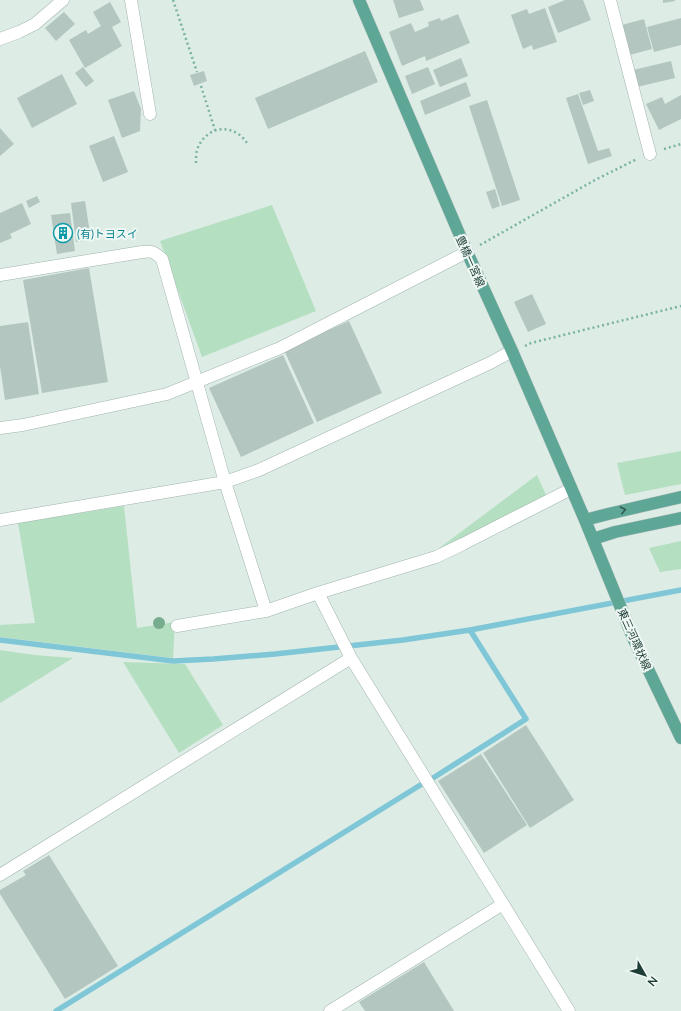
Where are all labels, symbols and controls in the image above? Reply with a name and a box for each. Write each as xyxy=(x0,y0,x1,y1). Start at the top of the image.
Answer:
building icon: (有)トヨスイ xyxy=(52,222,74,244)
place label: (有)トヨスイ xyxy=(77,227,138,240)
street label: 豊橋一宮線 xyxy=(454,233,488,289)
one-way arrow xyxy=(620,507,626,515)
street label: 東三河環状線 xyxy=(616,606,654,672)
north arrow xyxy=(625,955,665,995)
text: N xyxy=(645,974,661,989)

